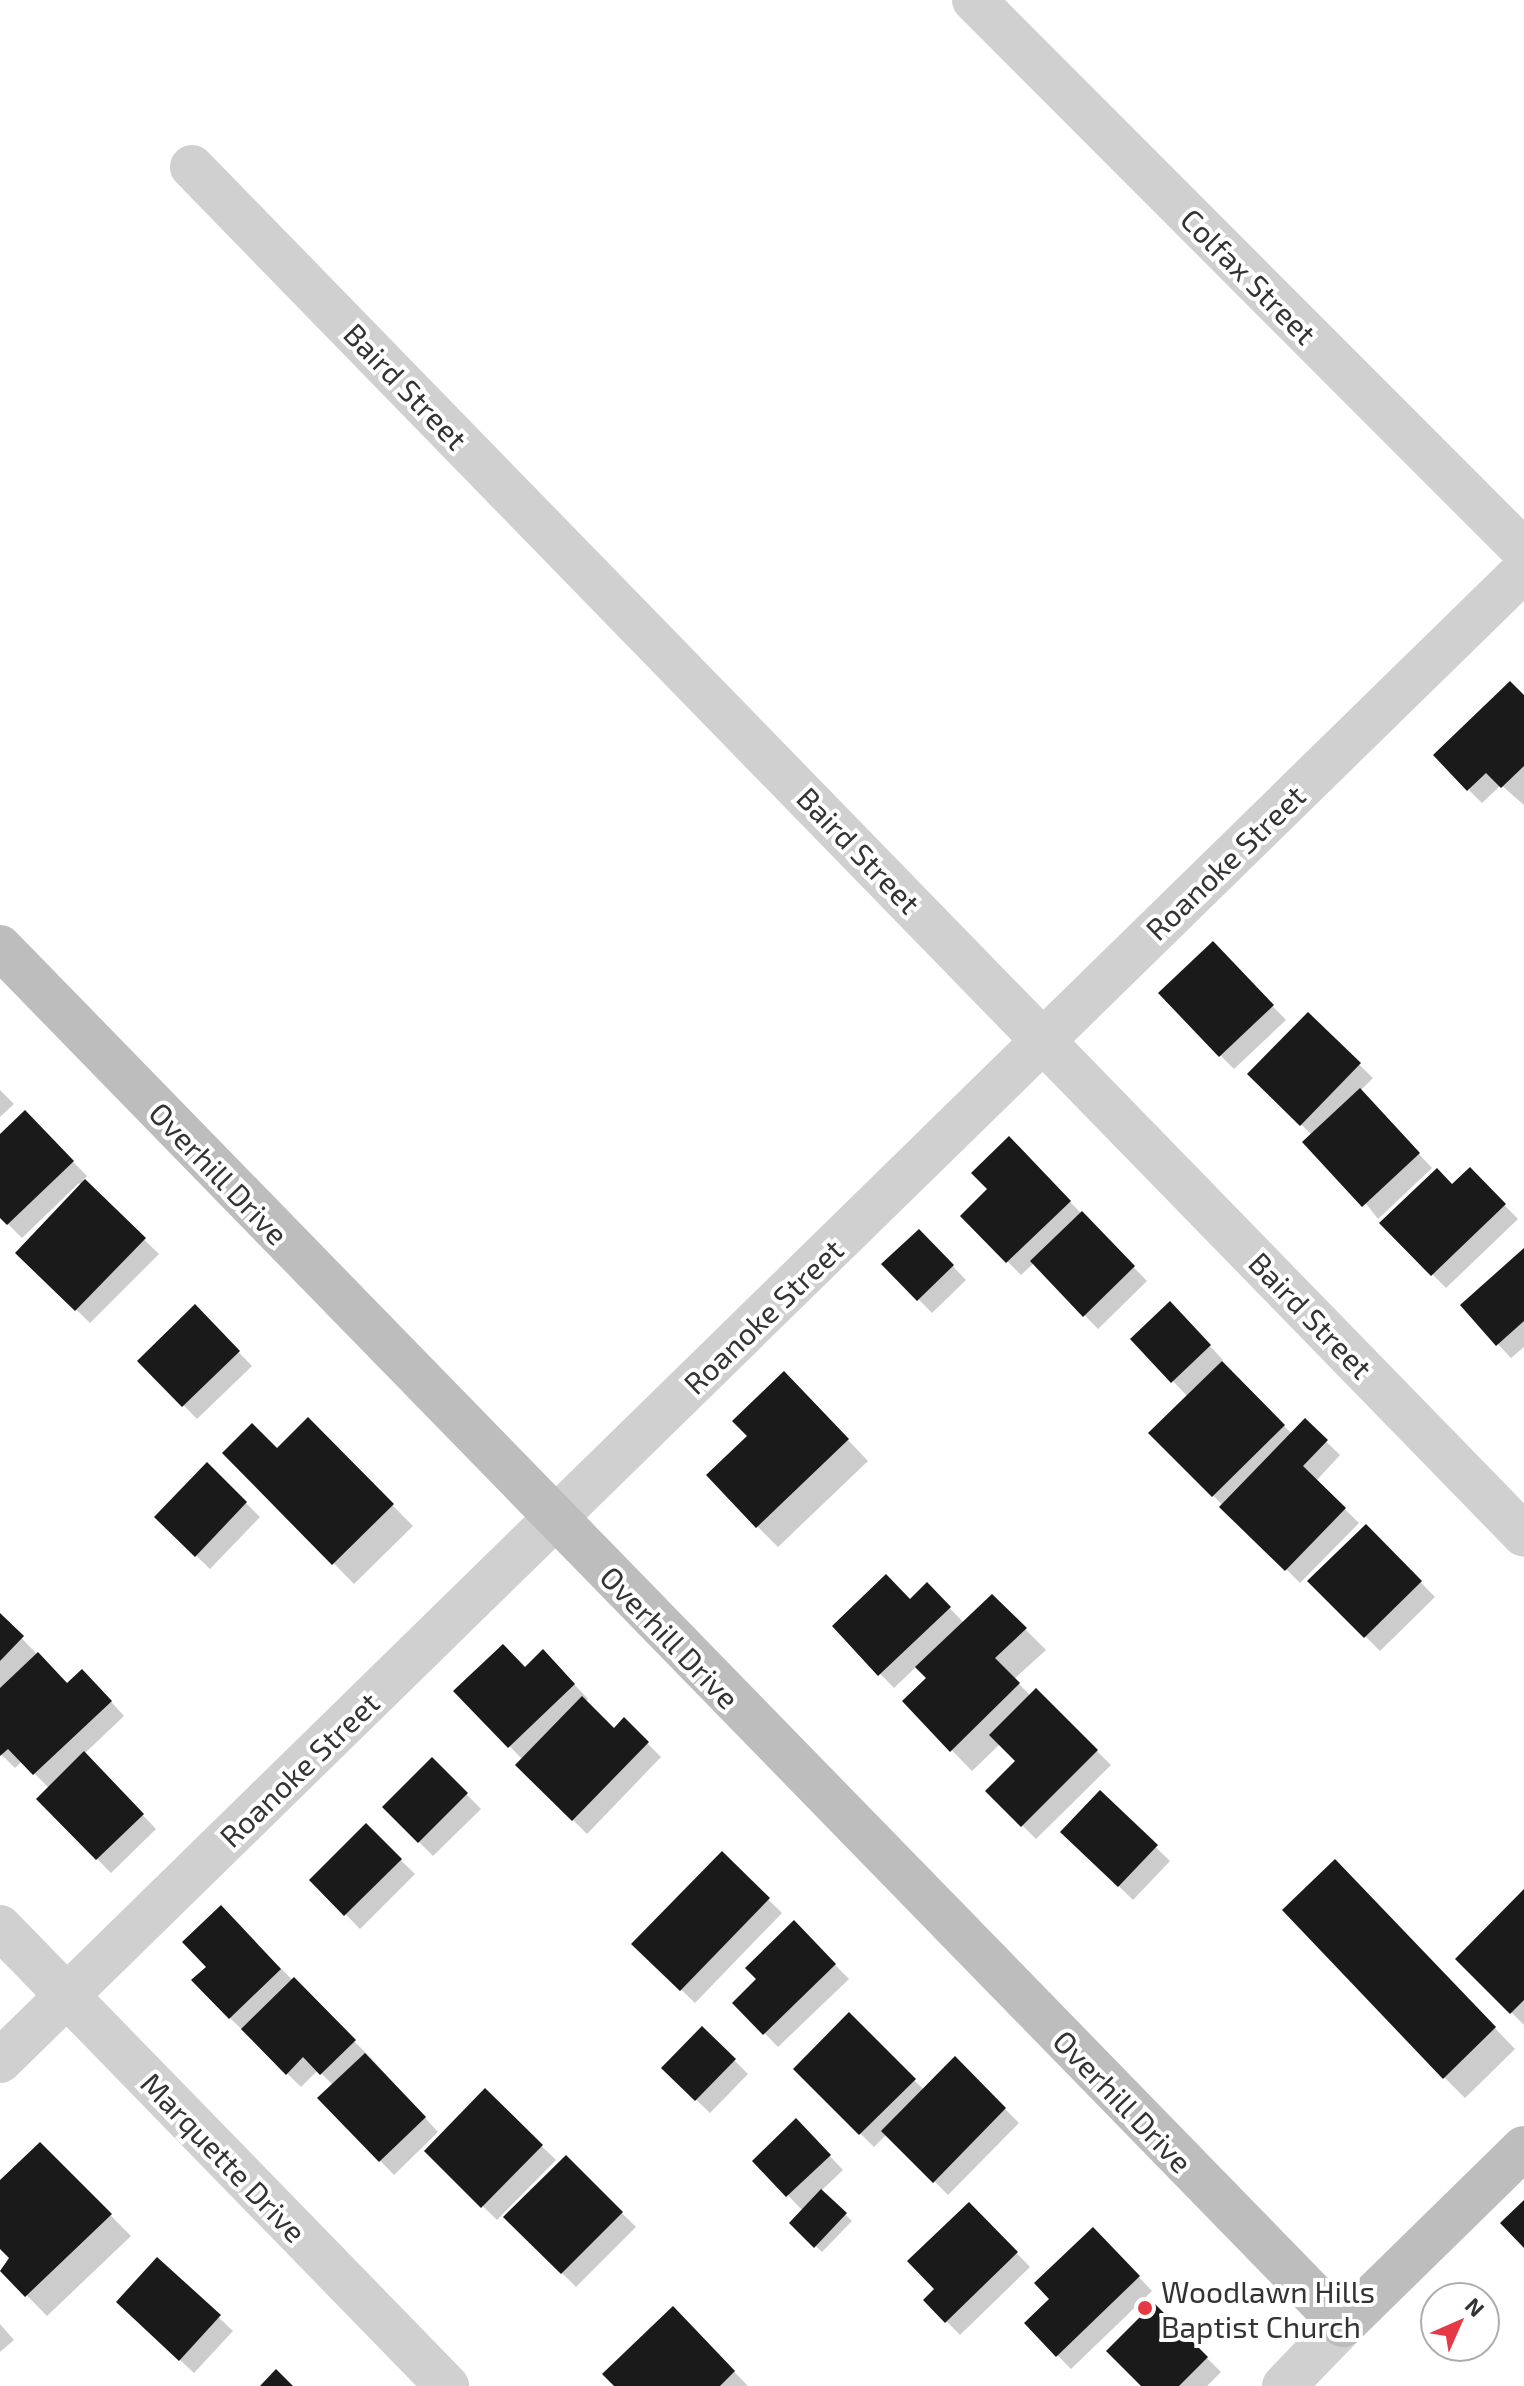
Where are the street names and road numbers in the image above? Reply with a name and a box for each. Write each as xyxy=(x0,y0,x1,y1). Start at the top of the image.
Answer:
street label: Colfax Street xyxy=(1174,201,1324,351)
street label: Baird Street xyxy=(337,315,475,457)
street label: Roanoke Street xyxy=(1138,777,1312,947)
street label: Baird Street xyxy=(790,779,928,921)
street label: Overhill Drive xyxy=(142,1094,296,1252)
street label: Roanoke Street xyxy=(676,1231,850,1401)
street label: Baird Street xyxy=(1242,1244,1380,1386)
street label: Overhill Drive xyxy=(593,1558,747,1716)
street label: Roanoke Street xyxy=(212,1684,386,1854)
street label: Overhill Drive xyxy=(1046,2022,1200,2180)
street label: Marquette Drive xyxy=(134,2065,314,2249)

